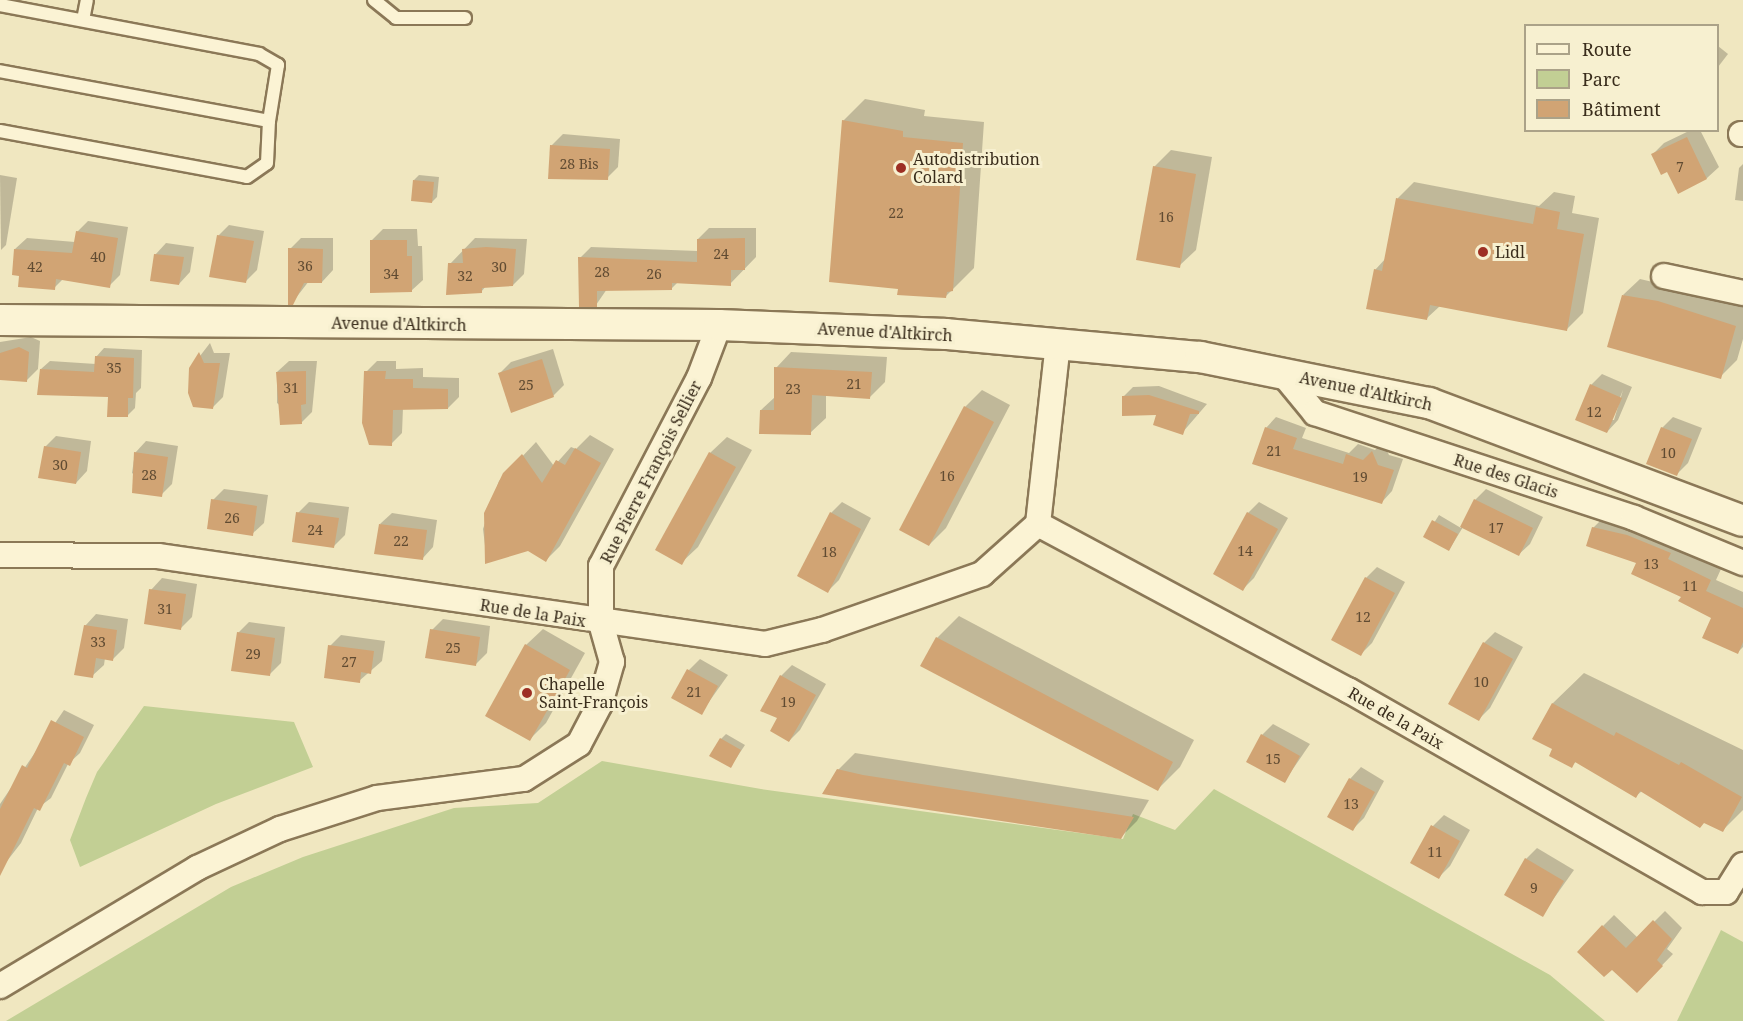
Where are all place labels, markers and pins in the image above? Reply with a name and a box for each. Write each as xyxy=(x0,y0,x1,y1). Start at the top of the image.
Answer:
place label: Autodistribution Colard xyxy=(913,149,1040,187)
marker: Autodistribution Colard xyxy=(894,161,908,175)
place label: Lidl xyxy=(1495,242,1525,262)
marker: Lidl xyxy=(1476,245,1490,259)
place label: Chapelle Saint-François xyxy=(539,674,648,712)
marker: Chapelle Saint-François xyxy=(520,686,534,700)

